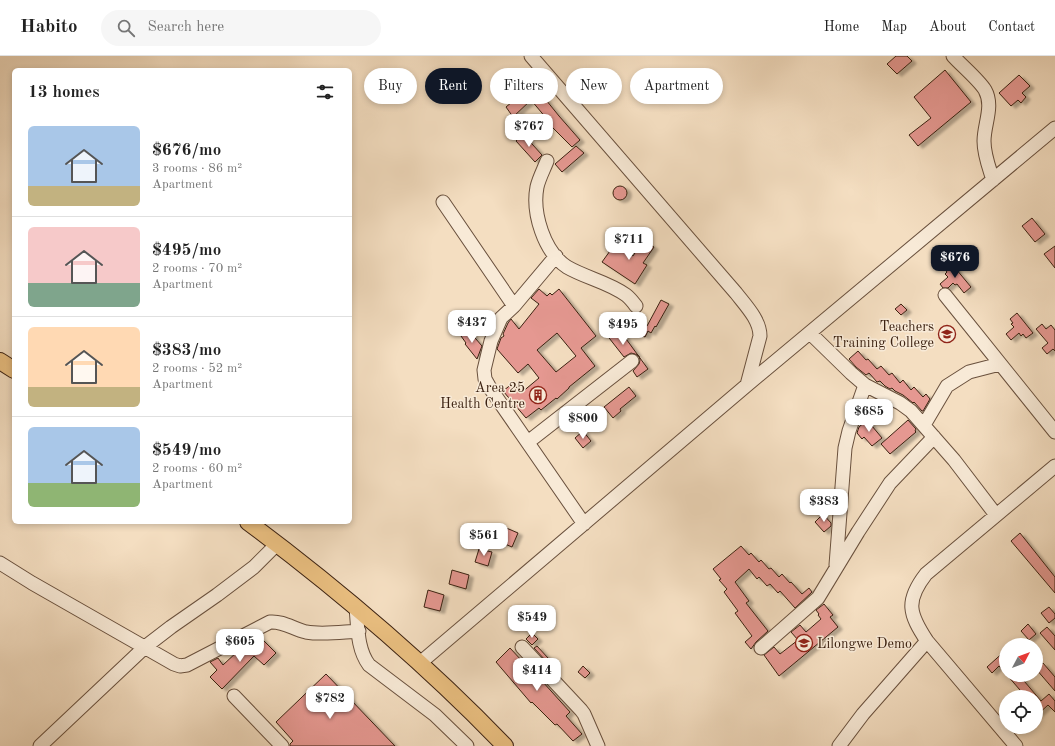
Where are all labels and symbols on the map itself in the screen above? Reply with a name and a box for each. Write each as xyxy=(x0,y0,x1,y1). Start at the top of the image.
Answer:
pin: $767 xyxy=(505,114,553,148)
pin: $711 xyxy=(605,227,653,261)
pin: $676 xyxy=(931,245,979,279)
pin: $437 xyxy=(448,310,496,344)
pin: $495 xyxy=(599,312,647,346)
place label: Teachers Training College xyxy=(833,320,934,350)
school or university icon: Teachers Training College xyxy=(937,324,957,344)
place label: Area 25 Health Centre xyxy=(440,381,525,411)
building icon: Area 25 Health Centre xyxy=(528,385,548,405)
pin: $685 xyxy=(845,399,893,433)
pin: $800 xyxy=(559,406,607,440)
pin: $383 xyxy=(800,489,848,523)
pin: $561 xyxy=(460,523,508,557)
pin: $549 xyxy=(508,605,556,639)
pin: $605 xyxy=(216,629,264,663)
school or university icon: Lilongwe Demo xyxy=(794,633,814,653)
place label: Lilongwe Demo xyxy=(817,637,912,651)
north arrow xyxy=(999,638,1043,682)
pin: $414 xyxy=(513,658,561,692)
pin: $782 xyxy=(306,686,354,720)

